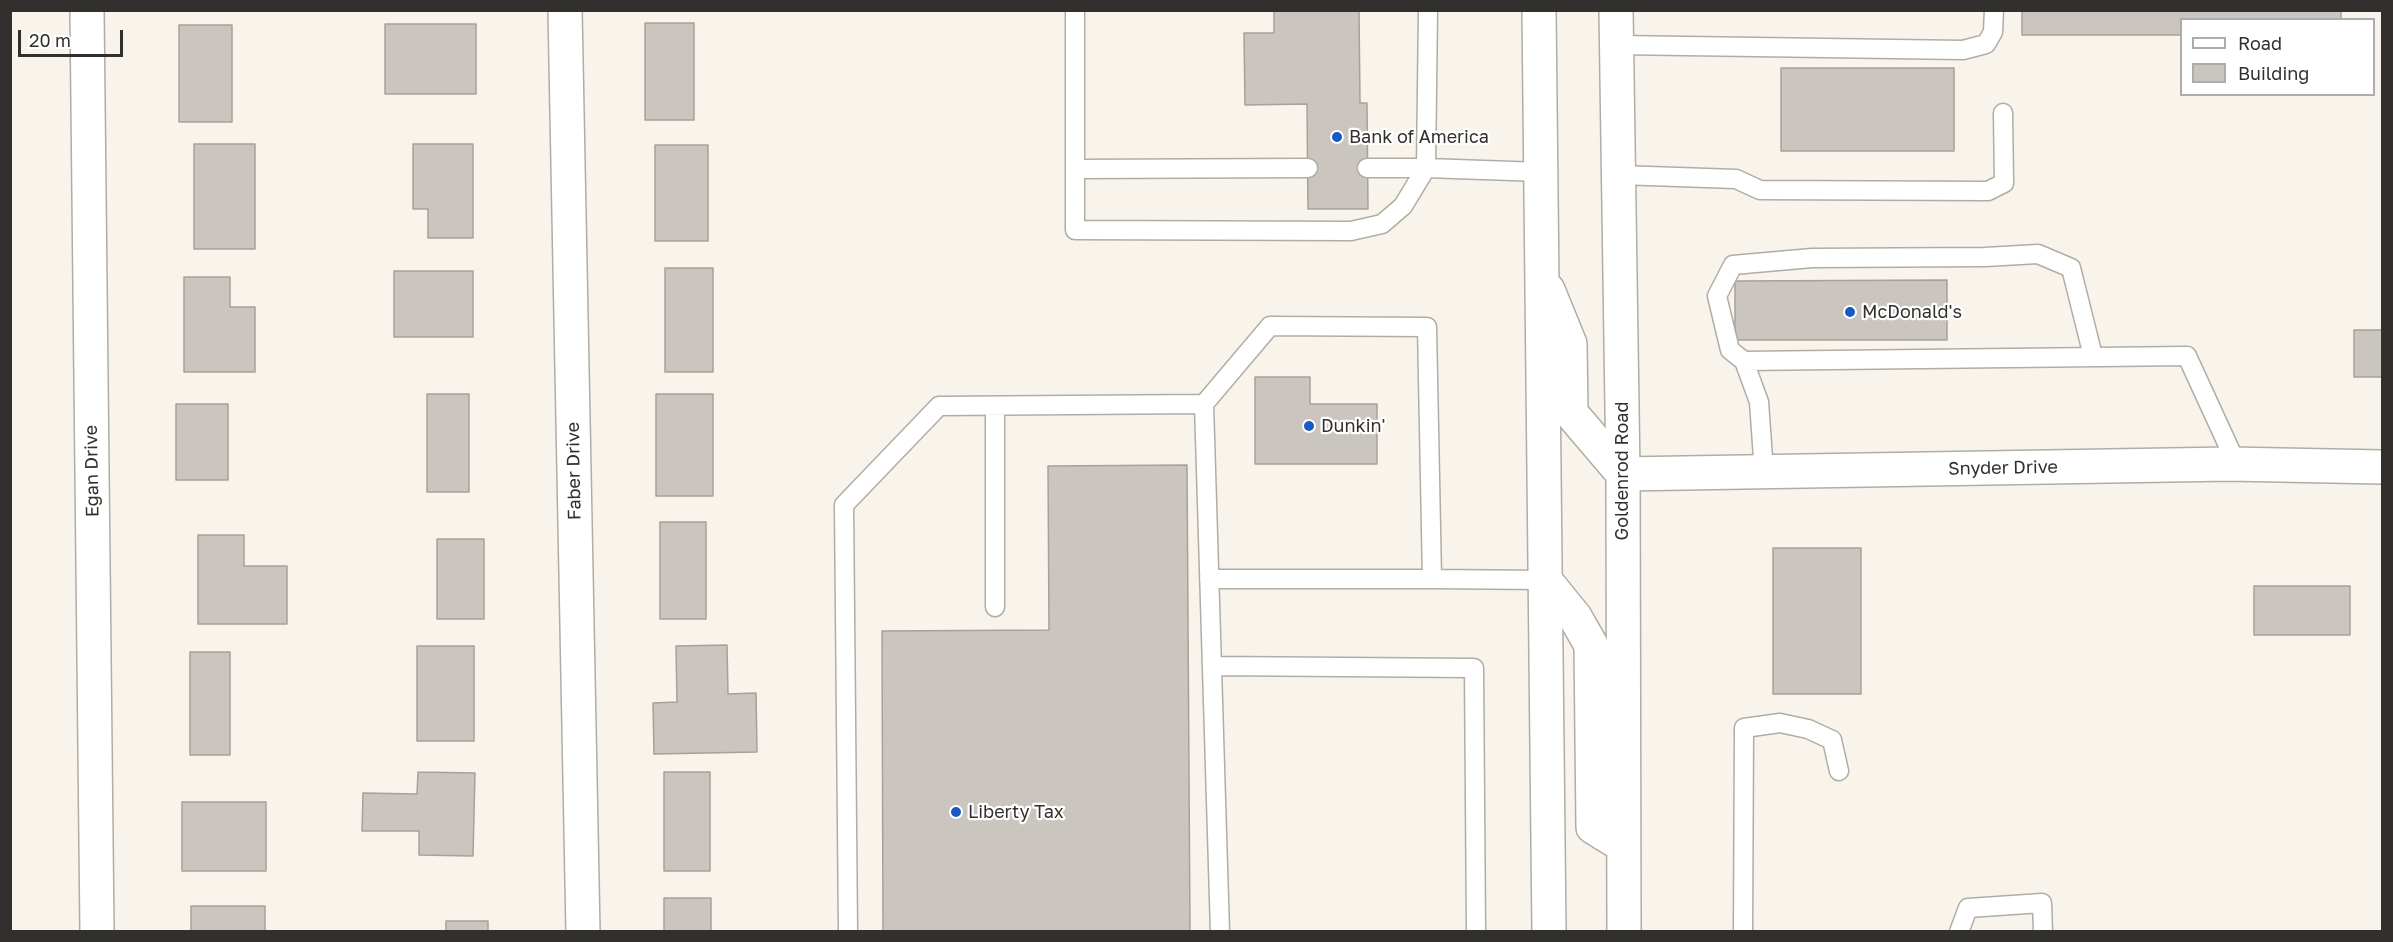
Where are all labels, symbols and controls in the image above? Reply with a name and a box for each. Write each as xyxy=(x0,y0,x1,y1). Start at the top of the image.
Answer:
scale bar xyxy=(21,18,126,56)
legend xyxy=(2180,18,2375,96)
text: 20 m xyxy=(29,29,71,51)
text: Road xyxy=(2238,32,2282,54)
text: Building xyxy=(2238,62,2309,84)
place label: Bank of America xyxy=(1349,126,1489,148)
marker: Bank of America xyxy=(1330,130,1344,144)
place label: McDonald's xyxy=(1862,301,1962,323)
marker: McDonald's xyxy=(1843,305,1857,319)
street label: Goldenrod Road xyxy=(1611,402,1633,540)
place label: Dunkin' xyxy=(1321,415,1385,437)
marker: Dunkin' xyxy=(1302,419,1316,433)
street label: Faber Drive xyxy=(562,422,586,520)
street label: Egan Drive xyxy=(80,425,104,517)
street label: Snyder Drive xyxy=(1948,456,2058,480)
place label: Liberty Tax xyxy=(968,801,1064,823)
marker: Liberty Tax xyxy=(949,805,963,819)

